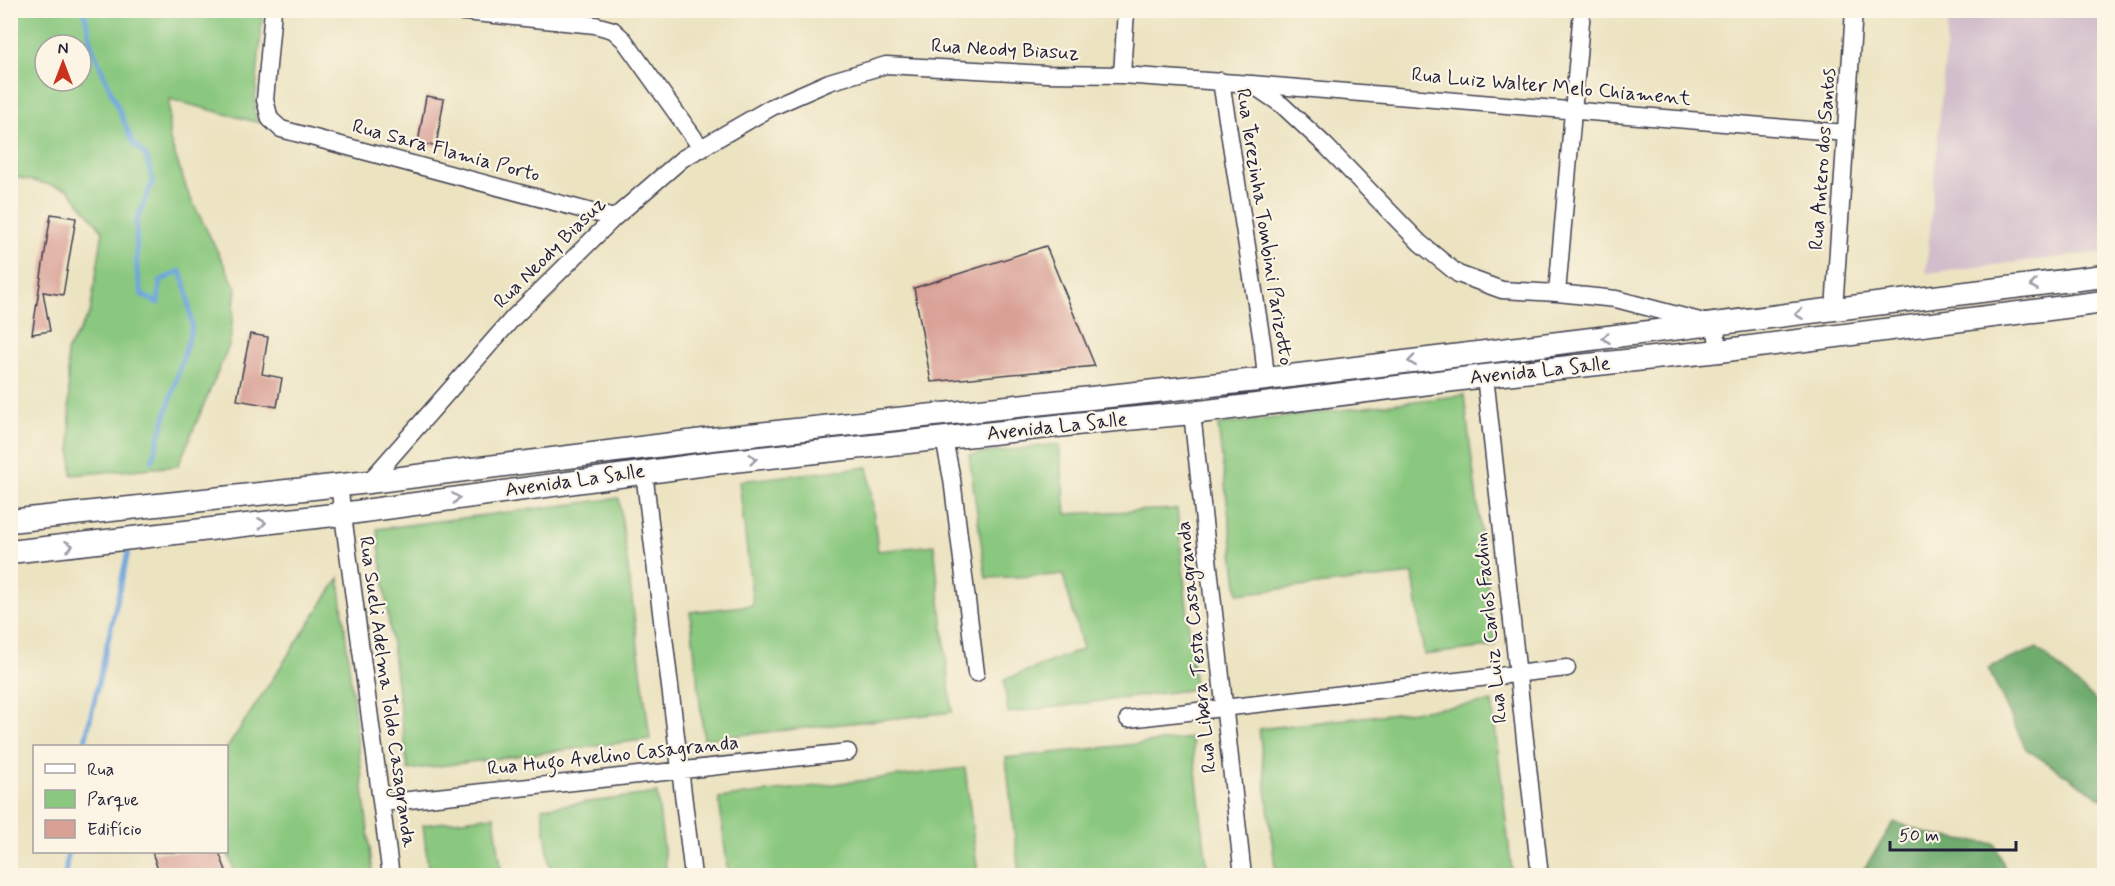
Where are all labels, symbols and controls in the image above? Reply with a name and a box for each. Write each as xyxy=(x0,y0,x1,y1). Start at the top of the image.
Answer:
north arrow xyxy=(33,33,93,93)
street label: Rua Neody Biasuz xyxy=(930,33,1080,67)
text: N xyxy=(58,39,68,60)
street label: Rua Luiz Walter Melo Chiament xyxy=(1410,61,1692,113)
street label: Rua Antero dos Santos xyxy=(1803,67,1843,251)
street label: Rua Terezinha Tombini Parizotto xyxy=(1229,87,1299,367)
street label: Rua Sara Flamia Porto xyxy=(349,113,543,189)
street label: Rua Neody Biasuz xyxy=(488,191,612,315)
one-way arrow xyxy=(2030,278,2039,291)
one-way arrow xyxy=(1795,308,1804,320)
one-way arrow xyxy=(1601,331,1610,344)
street label: Avenida La Salle xyxy=(1468,350,1612,392)
one-way arrow xyxy=(1407,355,1417,367)
street label: Avenida La Salle xyxy=(985,406,1129,448)
one-way arrow xyxy=(749,453,758,466)
street label: Avenida La Salle xyxy=(503,458,647,504)
one-way arrow xyxy=(451,492,460,504)
one-way arrow xyxy=(258,517,267,530)
street label: Rua Libera Testa Casagranda xyxy=(1170,519,1225,774)
street label: Rua Luiz Carlos Fachin xyxy=(1468,531,1514,725)
street label: Rua Sueli Adelma Toldo Casagranda xyxy=(351,535,422,850)
one-way arrow xyxy=(64,540,73,552)
street label: Rua Hugo Avelino Casagranda xyxy=(486,729,740,785)
legend xyxy=(33,745,228,853)
text: Rua xyxy=(87,758,114,782)
text: Parque xyxy=(87,788,139,812)
scale bar xyxy=(1890,814,2016,852)
text: Edifício xyxy=(87,818,142,842)
text: 50 m xyxy=(1899,824,1939,848)

